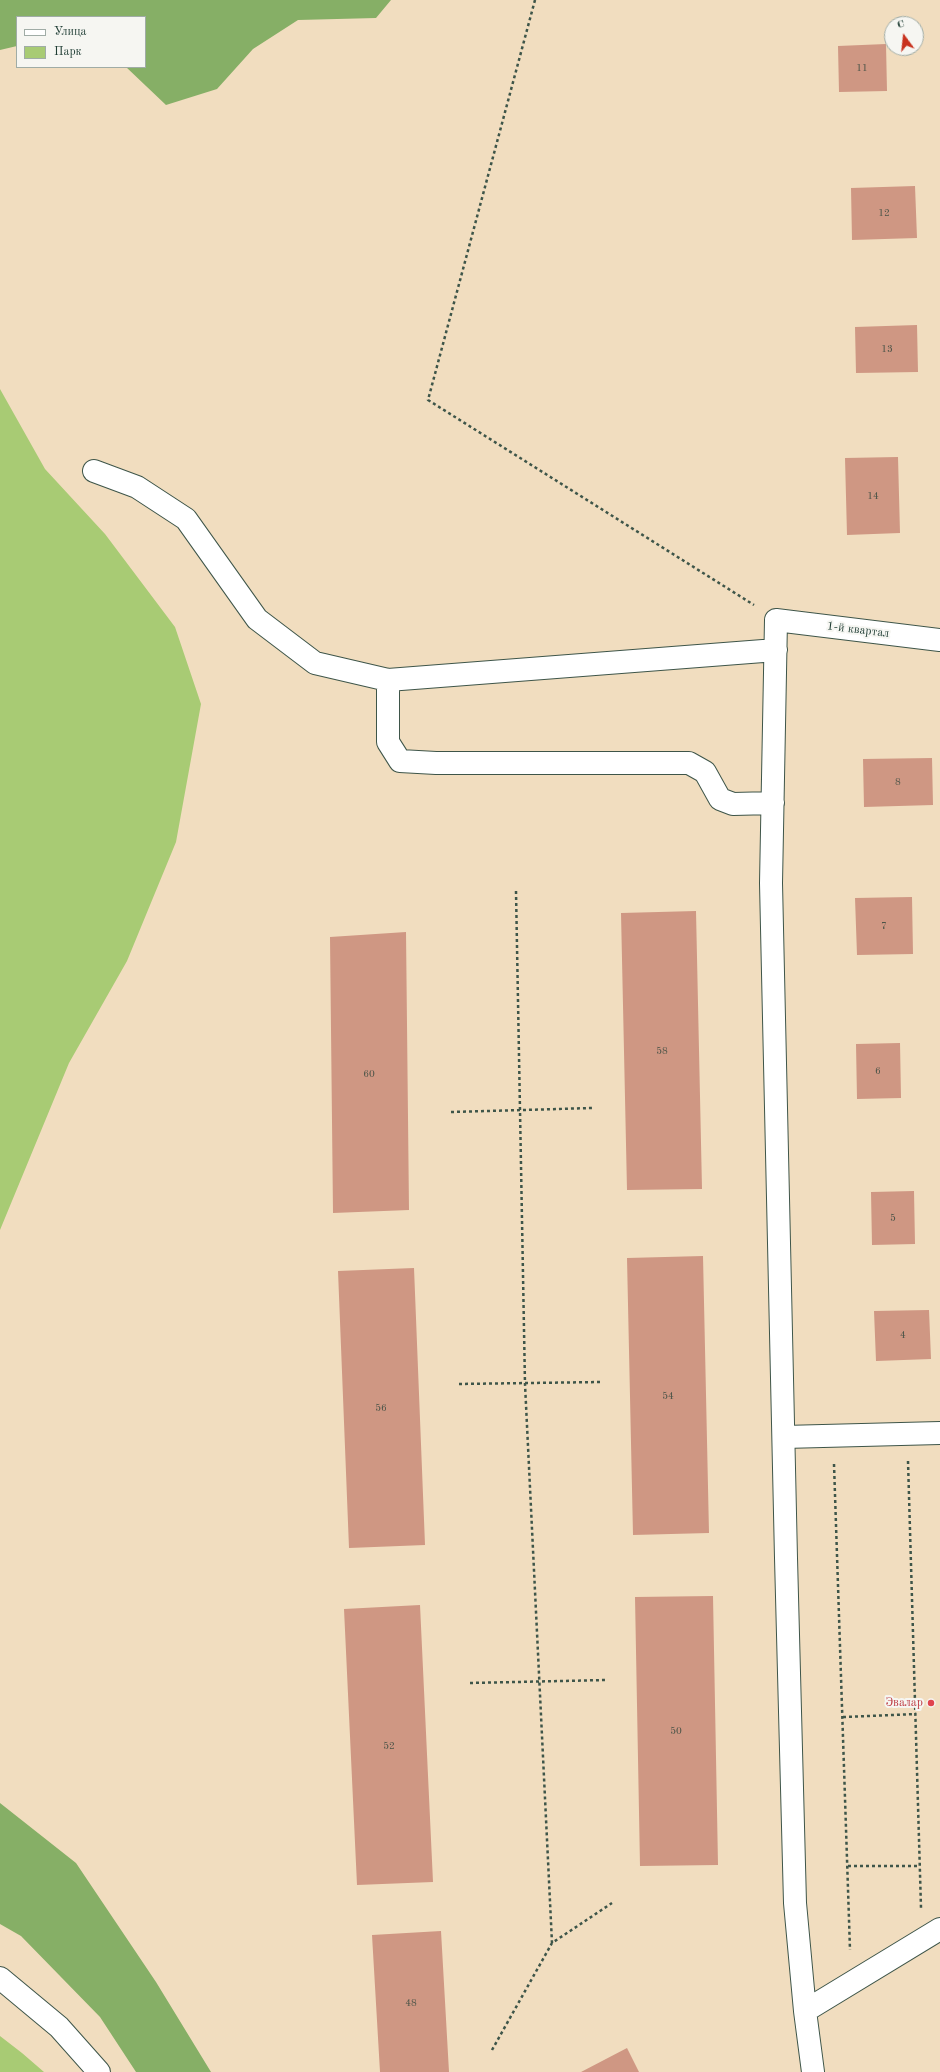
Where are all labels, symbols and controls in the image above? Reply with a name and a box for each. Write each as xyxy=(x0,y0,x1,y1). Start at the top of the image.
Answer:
legend xyxy=(16,16,146,68)
north arrow xyxy=(884,16,924,56)
text: С xyxy=(896,19,906,31)
text: Улица xyxy=(54,26,87,38)
text: Парк xyxy=(54,46,82,58)
house number: 11 xyxy=(856,62,868,74)
house number: 12 xyxy=(878,207,890,219)
house number: 13 xyxy=(881,343,893,355)
house number: 14 xyxy=(867,490,879,502)
street label: 1-й квартал xyxy=(826,619,890,641)
house number: 8 xyxy=(895,776,901,788)
house number: 7 xyxy=(881,920,887,932)
house number: 58 xyxy=(656,1045,668,1057)
house number: 6 xyxy=(875,1065,881,1077)
house number: 60 xyxy=(363,1068,375,1080)
house number: 5 xyxy=(890,1212,896,1224)
house number: 4 xyxy=(900,1329,906,1341)
house number: 54 xyxy=(662,1390,674,1402)
house number: 56 xyxy=(375,1402,387,1414)
place label: Эвалар xyxy=(885,1696,923,1710)
marker: Эвалар xyxy=(926,1698,936,1708)
house number: 50 xyxy=(670,1725,682,1737)
house number: 52 xyxy=(383,1740,395,1752)
house number: 48 xyxy=(405,1997,417,2009)

